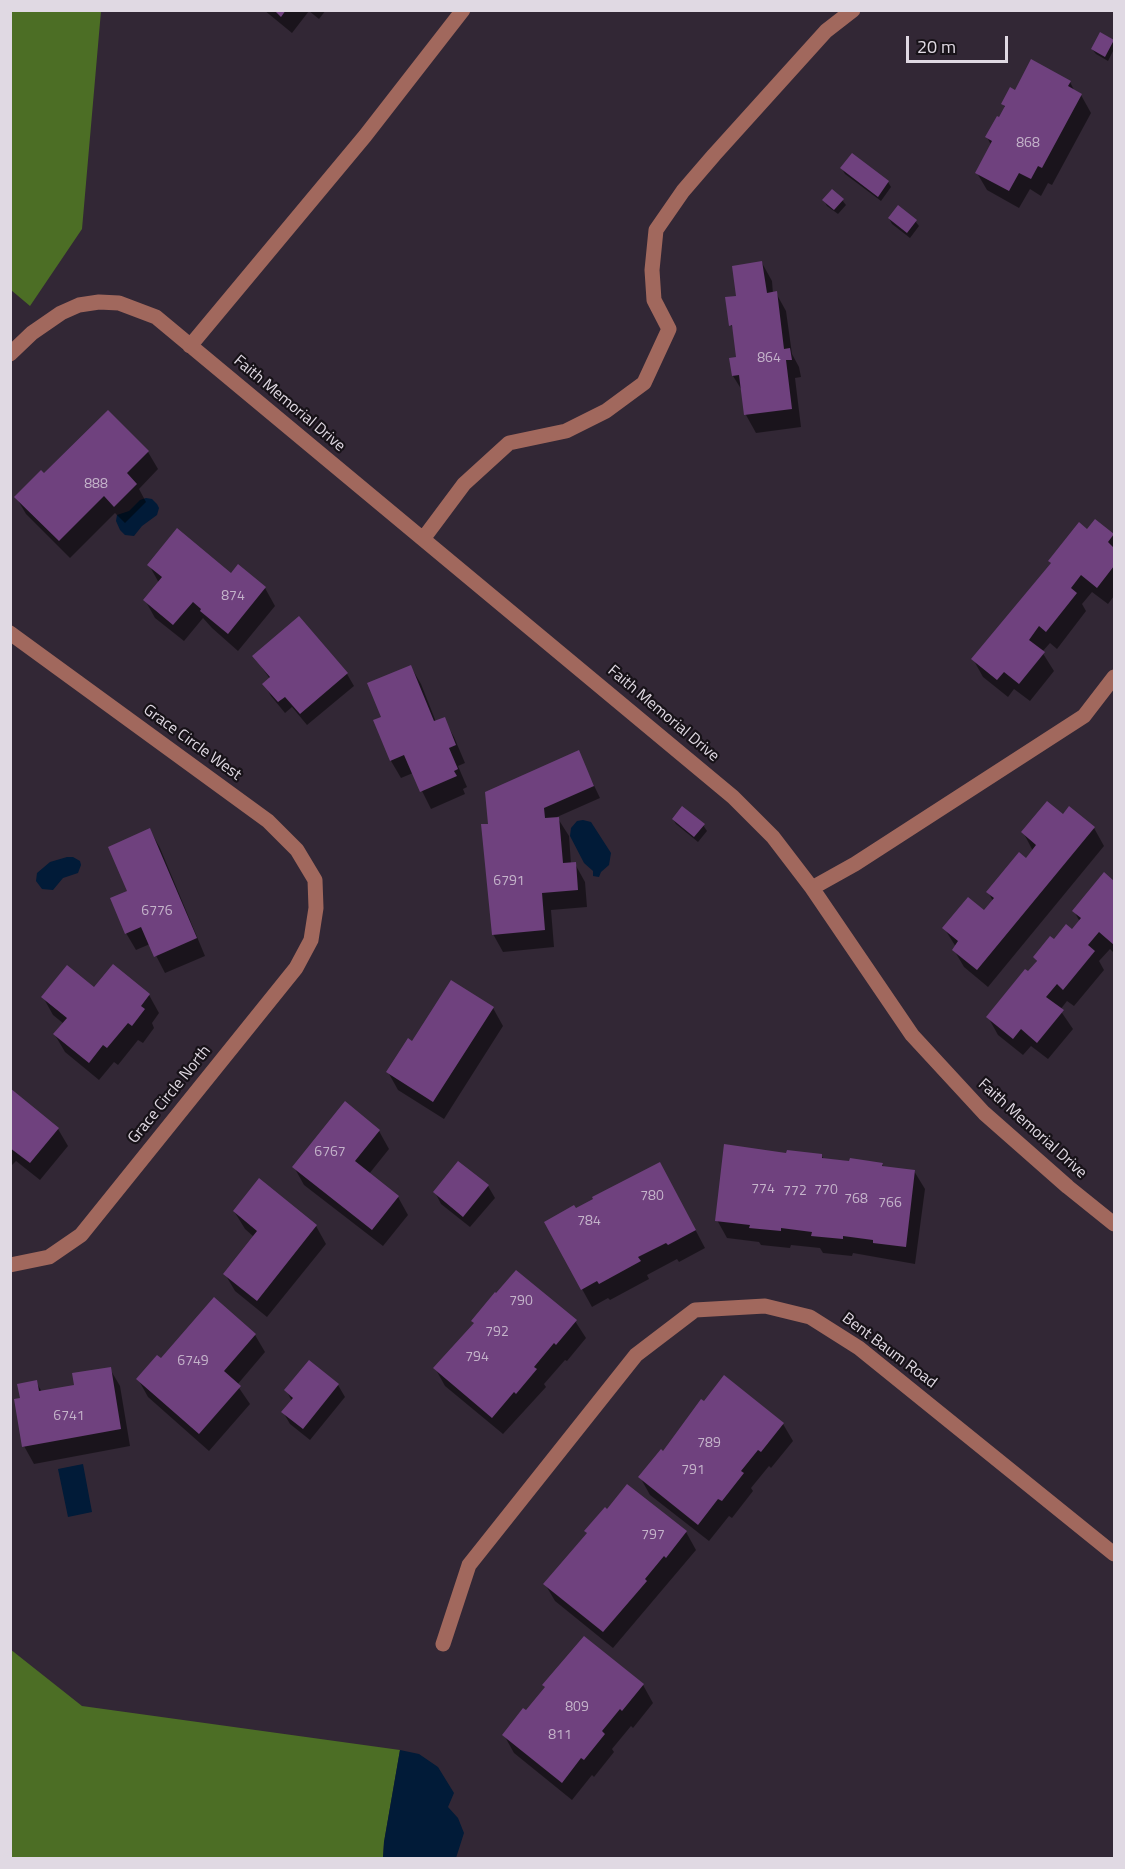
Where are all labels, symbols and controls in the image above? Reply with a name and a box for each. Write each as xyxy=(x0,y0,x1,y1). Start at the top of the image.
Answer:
scale bar xyxy=(909,24,1011,62)
text: 20 m xyxy=(917,33,956,60)
house number: 868 xyxy=(1016,136,1040,152)
house number: 864 xyxy=(757,351,781,367)
street label: Faith Memorial Drive xyxy=(229,352,349,456)
house number: 888 xyxy=(84,477,108,493)
house number: 874 xyxy=(221,589,245,605)
street label: Faith Memorial Drive xyxy=(603,662,723,766)
street label: Grace Circle West xyxy=(139,701,245,785)
house number: 6791 xyxy=(493,874,525,890)
house number: 6776 xyxy=(141,904,173,920)
street label: Grace Circle North xyxy=(125,1042,215,1148)
street label: Faith Memorial Drive xyxy=(974,1075,1090,1183)
house number: 6767 xyxy=(314,1145,346,1161)
house number: 774 xyxy=(751,1182,775,1198)
house number: 770 xyxy=(814,1183,838,1199)
house number: 772 xyxy=(783,1184,807,1200)
house number: 780 xyxy=(640,1189,664,1205)
house number: 768 xyxy=(844,1192,868,1208)
house number: 766 xyxy=(878,1196,902,1212)
house number: 784 xyxy=(577,1214,601,1230)
house number: 790 xyxy=(509,1294,533,1310)
street label: Bent Baum Road xyxy=(838,1309,940,1393)
house number: 792 xyxy=(485,1325,509,1341)
house number: 794 xyxy=(465,1350,489,1366)
house number: 6749 xyxy=(177,1354,209,1370)
house number: 6741 xyxy=(53,1409,85,1425)
house number: 789 xyxy=(697,1436,721,1452)
house number: 791 xyxy=(681,1463,705,1479)
house number: 797 xyxy=(641,1528,665,1544)
house number: 809 xyxy=(565,1700,589,1716)
house number: 811 xyxy=(548,1728,572,1744)

